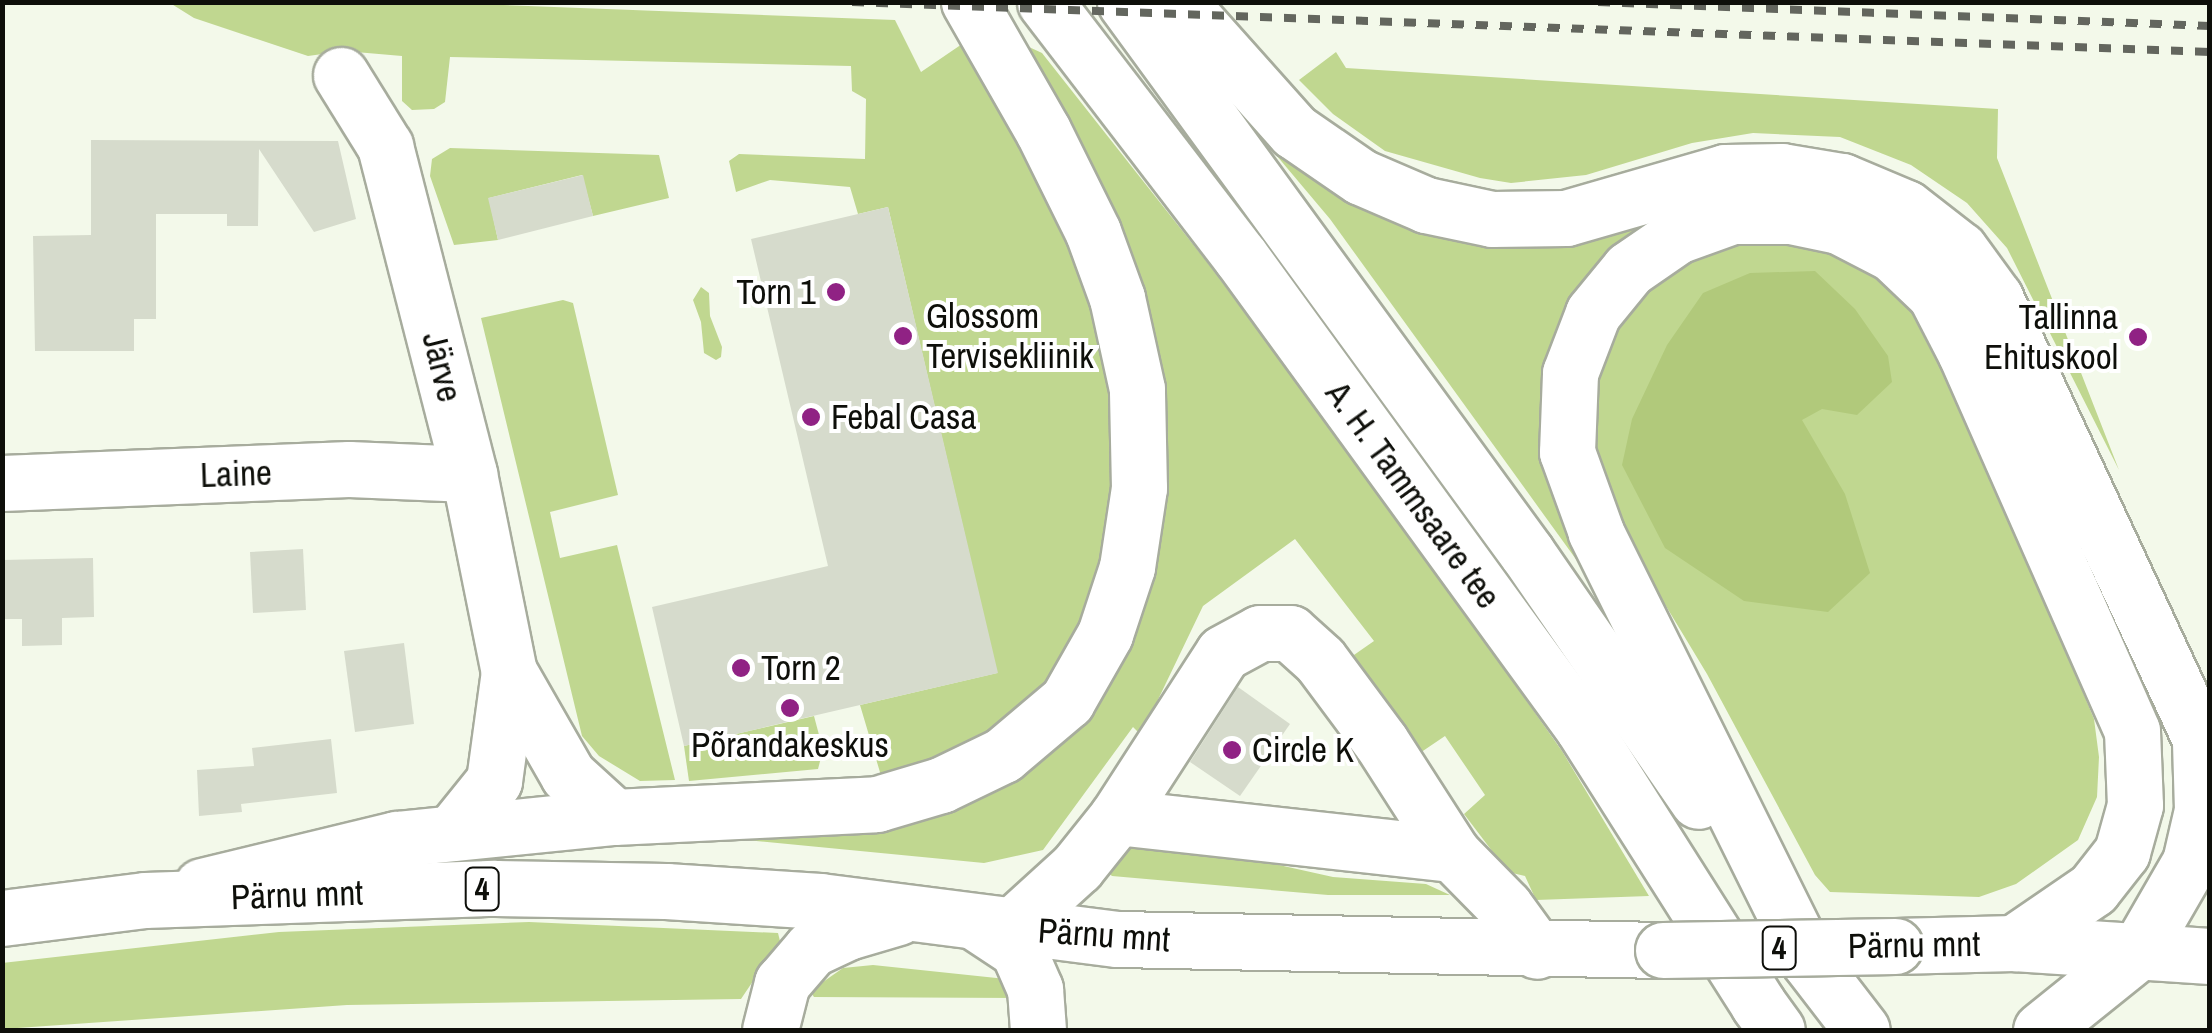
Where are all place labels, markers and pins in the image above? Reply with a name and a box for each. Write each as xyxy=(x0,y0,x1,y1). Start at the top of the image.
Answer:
place label: Torn 1 xyxy=(736,271,816,313)
marker: Torn 1 xyxy=(825,281,847,303)
place label: Glossom Tervisekliinik xyxy=(926,295,1093,377)
place label: Tallinna Ehituskool xyxy=(1984,296,2118,378)
marker: Glossom Tervisekliinik xyxy=(890,323,916,349)
marker: Tallinna Ehituskool xyxy=(2127,326,2149,348)
place label: Febal Casa xyxy=(831,396,976,438)
marker: Febal Casa xyxy=(800,406,822,428)
place label: Torn 2 xyxy=(761,647,841,689)
marker: Torn 2 xyxy=(730,657,752,679)
marker: Põrandakeskus xyxy=(779,697,801,719)
place label: Põrandakeskus xyxy=(691,724,889,766)
place label: Circle K xyxy=(1252,729,1354,771)
marker: Circle K xyxy=(1221,739,1243,761)

